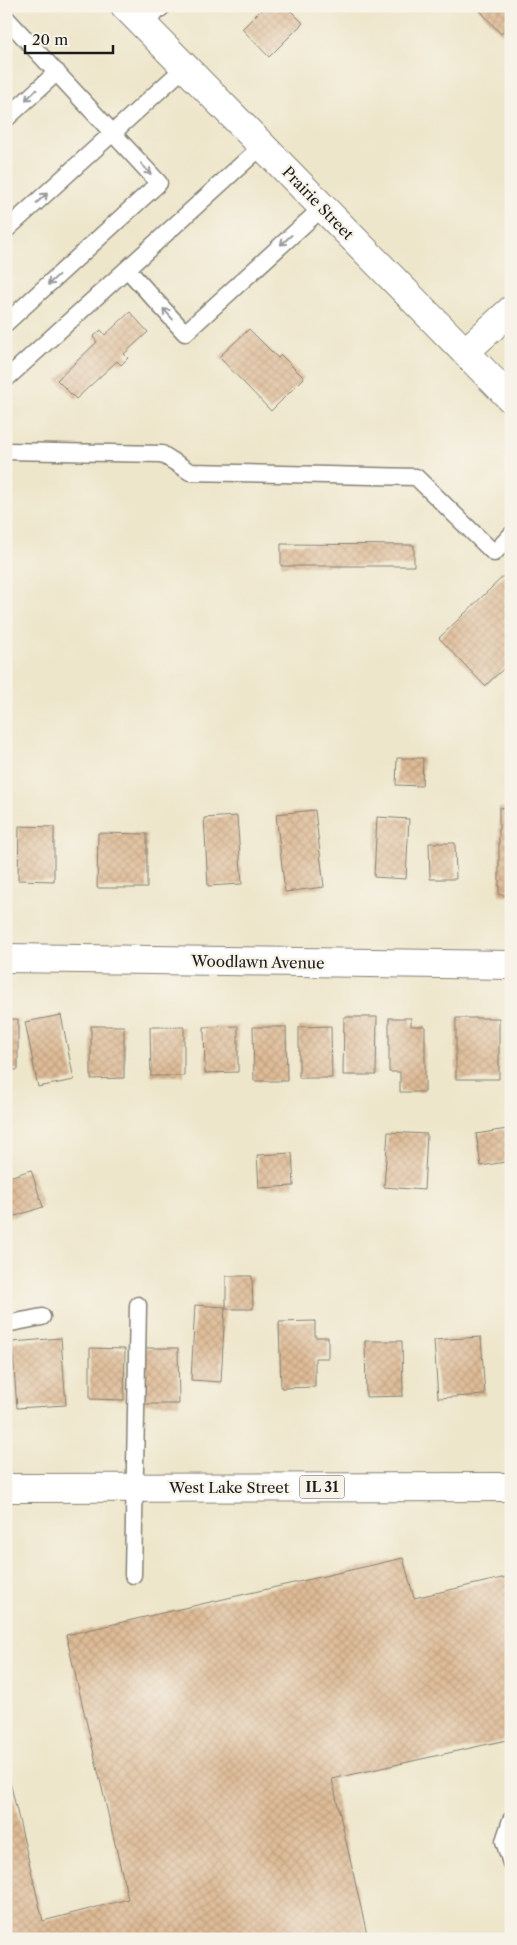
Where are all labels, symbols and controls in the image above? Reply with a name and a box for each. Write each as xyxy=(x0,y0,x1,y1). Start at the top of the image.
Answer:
scale bar xyxy=(25,22,112,54)
text: 20 m xyxy=(32,30,68,49)
one-way arrow xyxy=(25,89,38,101)
street label: Prairie Street xyxy=(278,162,358,244)
one-way arrow xyxy=(140,163,152,176)
one-way arrow xyxy=(36,192,49,203)
one-way arrow xyxy=(280,234,293,246)
one-way arrow xyxy=(46,275,59,286)
one-way arrow xyxy=(162,307,174,320)
street label: Woodlawn Avenue xyxy=(190,951,325,973)
road number: IL 31 xyxy=(300,1475,344,1498)
street label: West Lake Street xyxy=(168,1478,290,1497)

